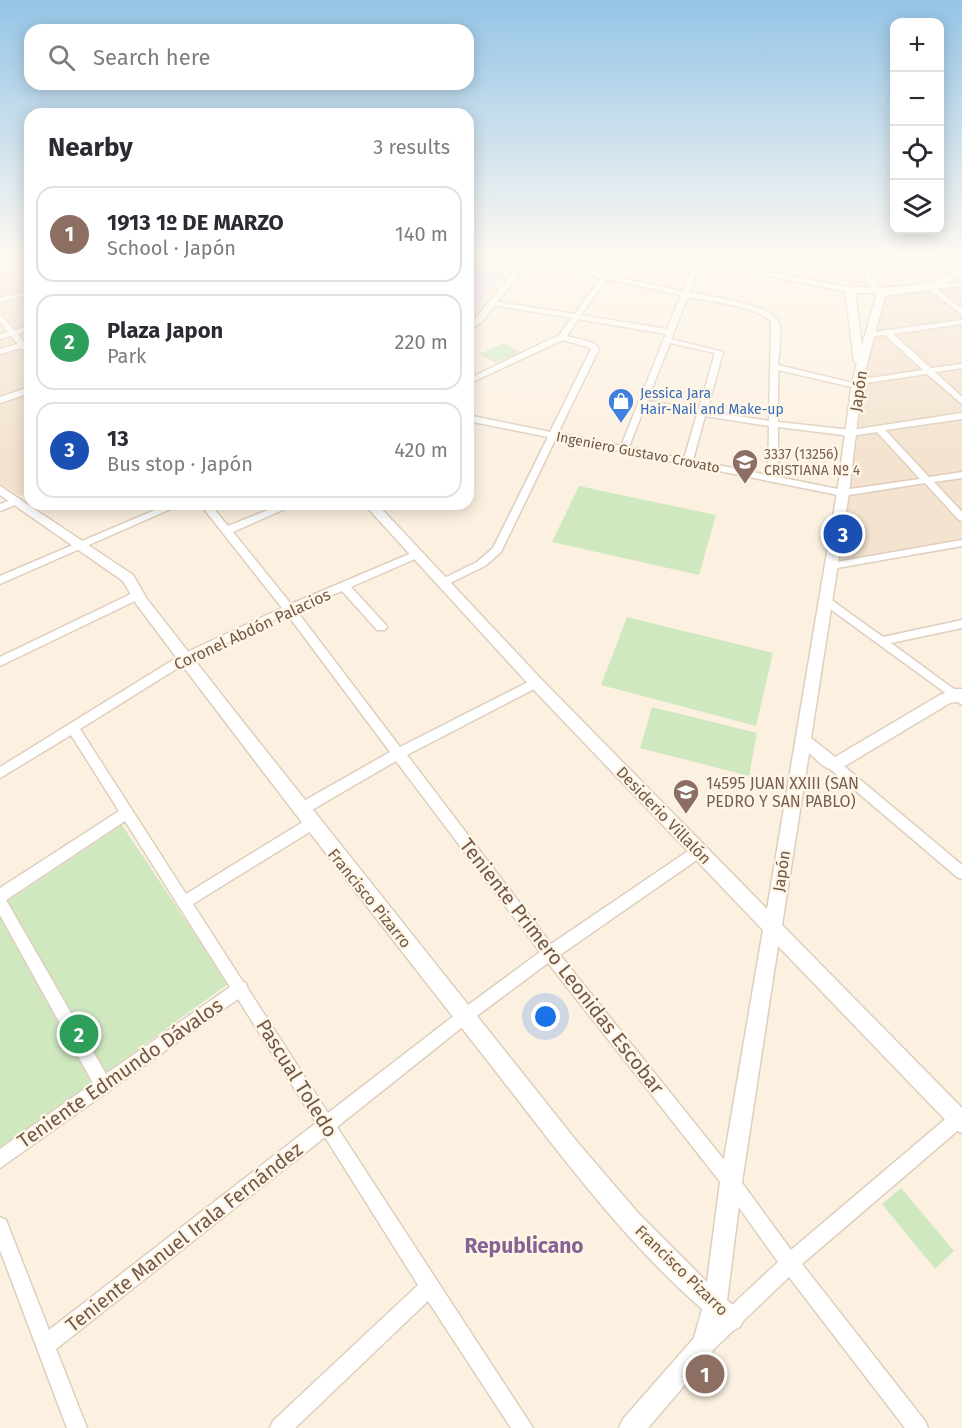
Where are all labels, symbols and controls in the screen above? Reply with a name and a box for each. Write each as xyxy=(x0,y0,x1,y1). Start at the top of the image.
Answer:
map controls xyxy=(890,18,944,234)
button: + xyxy=(890,18,944,72)
search box xyxy=(24,24,474,90)
icon: search xyxy=(45,41,78,74)
text: Search here xyxy=(93,44,211,71)
button: − xyxy=(890,72,944,126)
button: locate xyxy=(890,126,944,180)
text: Nearby xyxy=(48,132,133,163)
text: 3 results xyxy=(373,135,450,159)
button: layers xyxy=(890,180,944,234)
text: 1913 1º DE MARZO xyxy=(107,209,284,236)
text: 1 xyxy=(65,222,74,246)
text: 140 m xyxy=(395,222,448,246)
text: School · Japón xyxy=(107,236,236,260)
text: Plaza Japon xyxy=(107,317,223,344)
text: 2 xyxy=(64,330,75,354)
text: 220 m xyxy=(395,330,448,354)
text: Park xyxy=(107,344,146,368)
street label: Japón xyxy=(846,369,871,413)
place label: Jessica Jara Hair-Nail and Make-up xyxy=(640,385,784,418)
shop icon: Jessica Jara Hair-Nail and Make-up xyxy=(606,386,636,424)
text: 13 xyxy=(107,425,129,452)
street label: Ingeniero Gustavo Crovato xyxy=(555,428,721,477)
text: 3 xyxy=(64,438,75,462)
text: 420 m xyxy=(394,438,448,462)
place label: 3337 (13256) CRISTIANA Nº 4 xyxy=(764,446,861,479)
school or university icon: 3337 (13256) CRISTIANA Nº 4 xyxy=(730,447,760,485)
text: Bus stop · Japón xyxy=(107,452,253,476)
pin: 3 xyxy=(824,512,862,556)
street label: Coronel Abdón Palacios xyxy=(171,585,333,674)
street label: Desiderio Villalón xyxy=(612,763,715,868)
place label: 14595 JUAN XXIII (SAN PEDRO Y SAN PABLO) xyxy=(706,774,859,811)
school or university icon: 14595 JUAN XXIII (SAN PEDRO Y SAN PABLO) xyxy=(671,777,701,815)
street label: Teniente Primero Leonidas Escobar xyxy=(455,833,669,1099)
street label: Francisco Pizarro xyxy=(324,845,415,952)
street label: Japón xyxy=(769,849,794,893)
street label: Teniente Edmundo Dávalos xyxy=(13,993,227,1153)
your location xyxy=(531,1002,560,1031)
pin: 2 xyxy=(60,1012,98,1056)
street label: Pascual Toledo xyxy=(251,1015,343,1141)
street label: Teniente Manuel Irala Fernández xyxy=(61,1137,307,1337)
street label: Francisco Pizarro xyxy=(631,1221,732,1320)
district label: Republicano xyxy=(464,1233,584,1259)
pin: 1 xyxy=(686,1352,724,1396)

